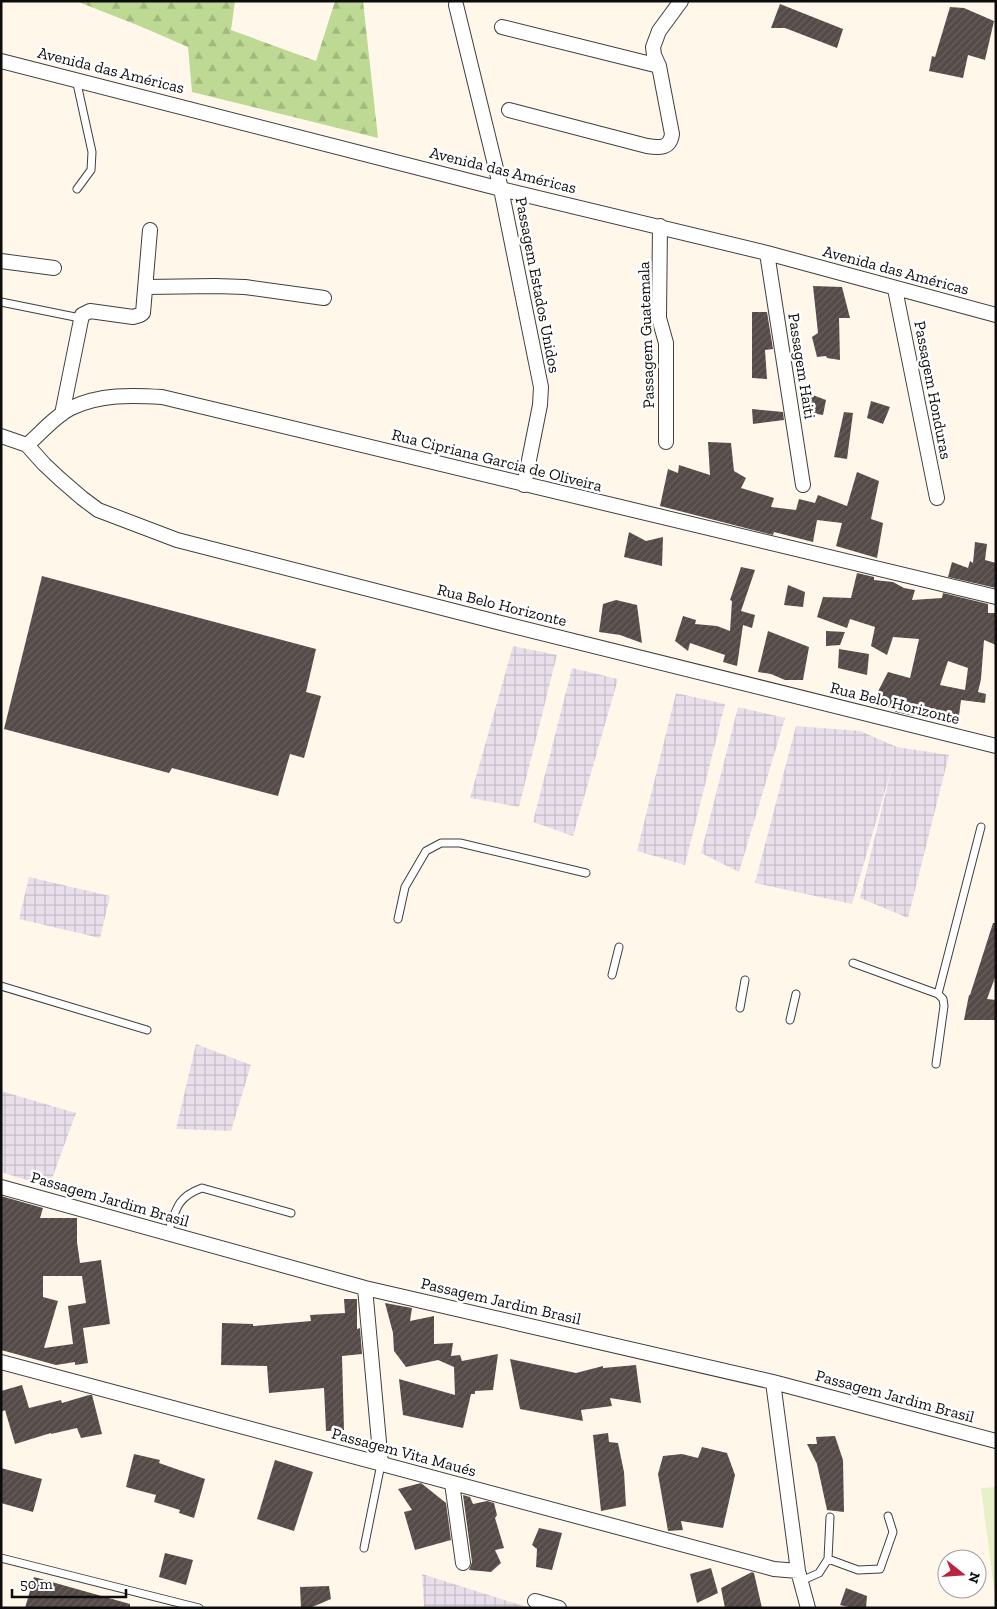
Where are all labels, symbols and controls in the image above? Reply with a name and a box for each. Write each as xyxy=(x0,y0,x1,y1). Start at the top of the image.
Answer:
street label: Avenida das Américas xyxy=(36,43,186,97)
street label: Avenida das Américas xyxy=(428,143,578,197)
street label: Passagem Estados Unidos xyxy=(512,195,564,375)
street label: Avenida das Américas xyxy=(821,241,971,299)
street label: Passagem Guatemala xyxy=(634,261,658,409)
street label: Passagem Haiti xyxy=(784,312,820,421)
street label: Passagem Honduras xyxy=(910,319,956,461)
street label: Rua Cipriana Garcia de Oliveira xyxy=(390,425,604,495)
street label: Rua Belo Horizonte xyxy=(435,580,569,630)
street label: Rua Belo Horizonte xyxy=(828,678,962,728)
street label: Passagem Jardim Brasil xyxy=(29,1167,191,1231)
street label: Passagem Jardim Brasil xyxy=(419,1273,583,1329)
street label: Passagem Jardim Brasil xyxy=(813,1366,977,1426)
street label: Passagem Vita Maués xyxy=(330,1424,478,1480)
north arrow xyxy=(937,1549,987,1599)
scale bar xyxy=(12,1566,126,1598)
text: N xyxy=(964,1570,984,1586)
text: 50 m xyxy=(20,1575,53,1593)

